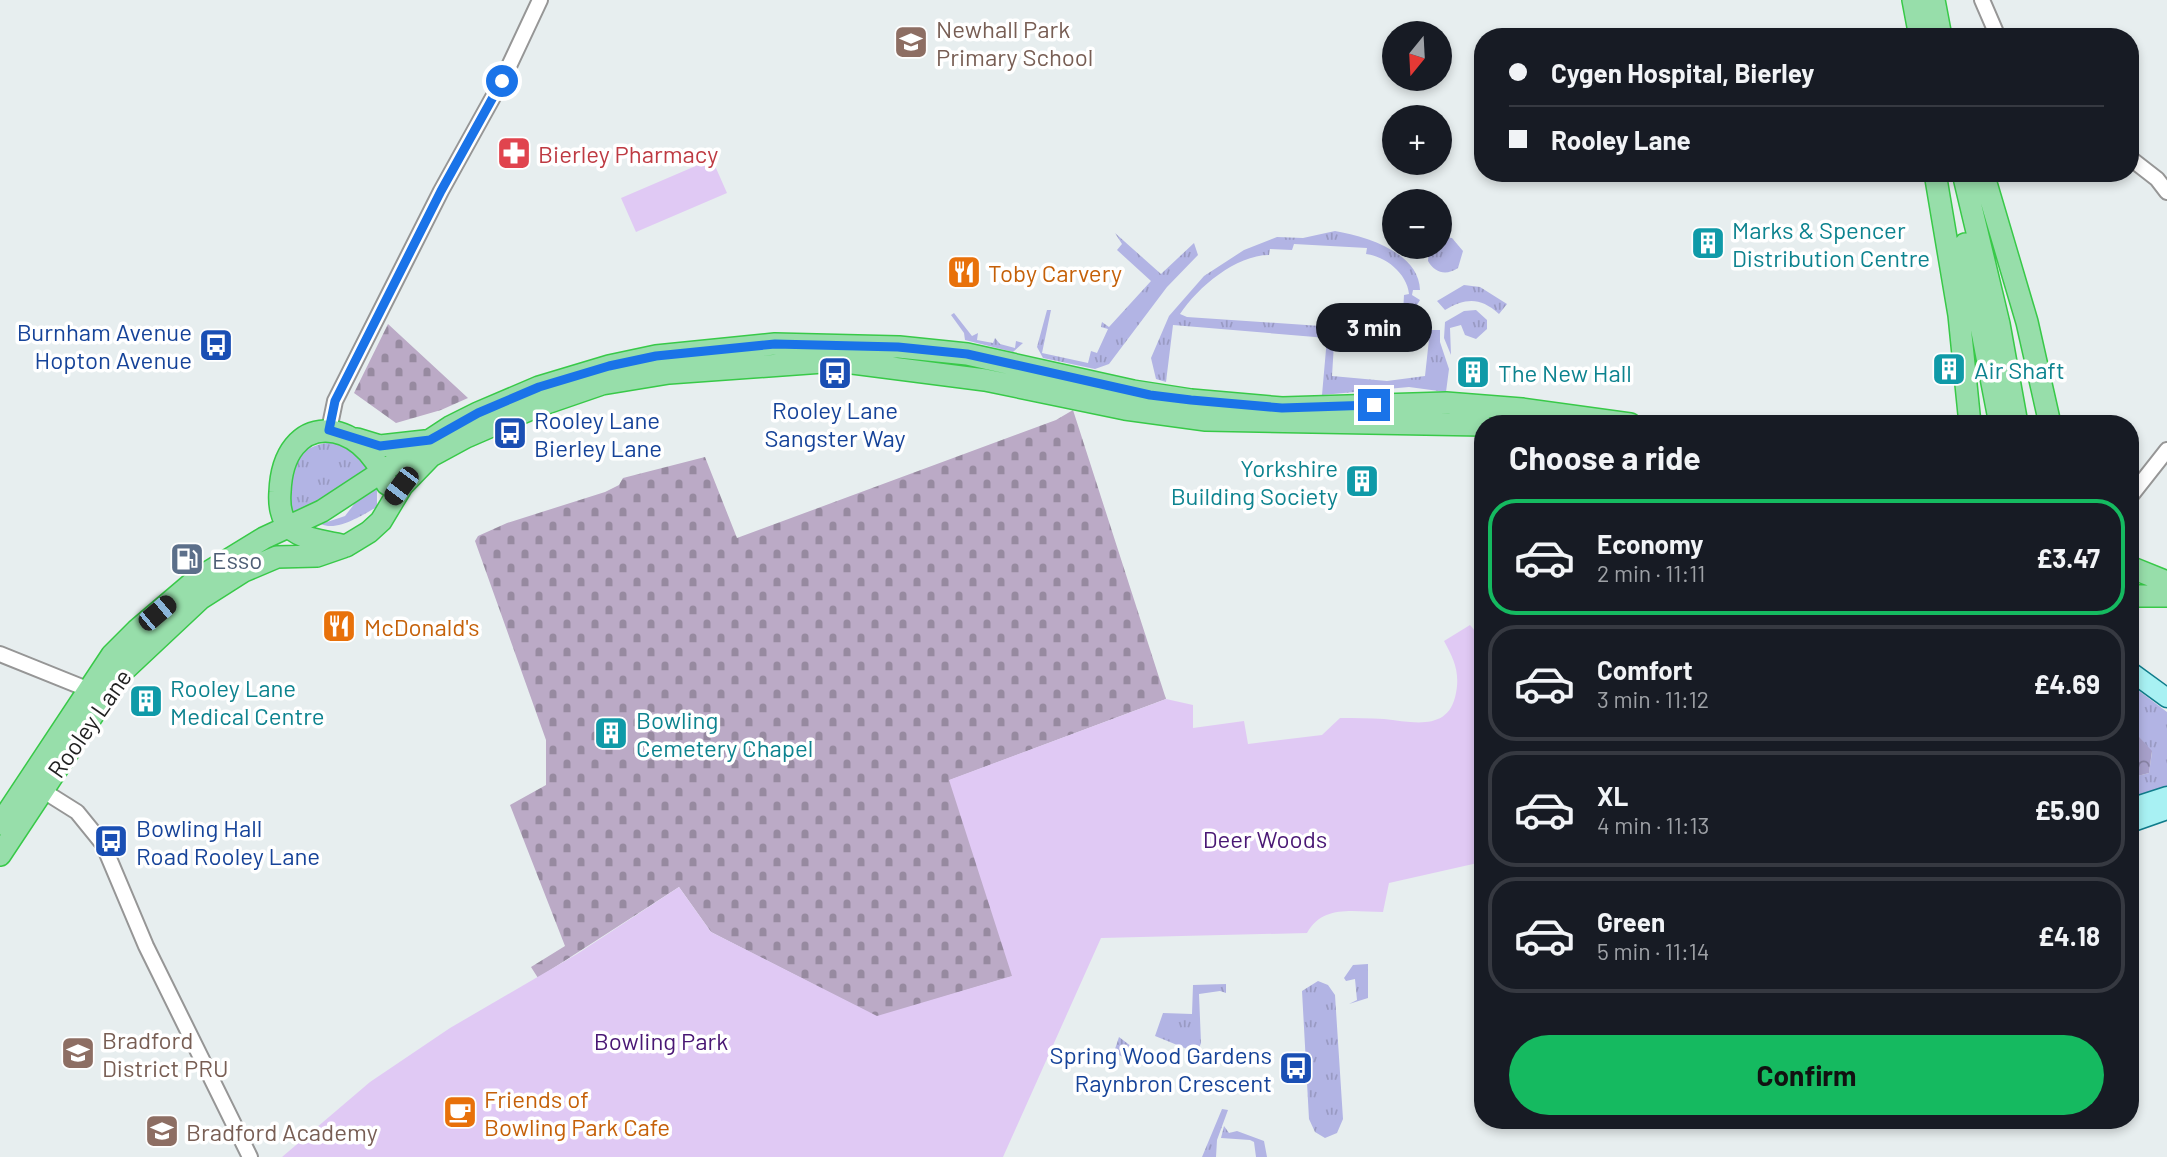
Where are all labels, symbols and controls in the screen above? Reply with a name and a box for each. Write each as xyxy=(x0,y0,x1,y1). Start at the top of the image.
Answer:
place label: Newhall Park Primary School xyxy=(936,14,1093,71)
north arrow xyxy=(1382,21,1452,91)
map controls xyxy=(1382,21,1452,259)
school or university icon: Newhall Park Primary School xyxy=(892,23,930,61)
text: Cygen Hospital, Bierley xyxy=(1551,57,1814,88)
route start xyxy=(486,65,518,97)
button: + xyxy=(1382,105,1452,175)
text: Rooley Lane xyxy=(1551,124,1691,155)
pharmacy icon: Bierley Pharmacy xyxy=(495,134,533,172)
place label: Bierley Pharmacy xyxy=(538,139,718,168)
button: − xyxy=(1382,189,1452,259)
place label: Marks & Spencer Distribution Centre xyxy=(1732,215,1930,272)
building icon: Marks & Spencer Distribution Centre xyxy=(1689,224,1727,262)
restaurant icon: Toby Carvery xyxy=(945,253,983,291)
place label: Toby Carvery xyxy=(988,258,1122,287)
callout: 3 min xyxy=(1316,304,1432,352)
text: 3 min xyxy=(1347,313,1401,341)
place label: Burnham Avenue Hopton Avenue xyxy=(17,317,192,374)
bus stop icon: Burnham Avenue Hopton Avenue xyxy=(197,326,235,364)
building icon: Air Shaft xyxy=(1930,350,1968,388)
building icon: The New Hall xyxy=(1454,353,1492,391)
bus stop icon: Rooley Lane Sangster Way xyxy=(816,354,854,392)
place label: Air Shaft xyxy=(1974,355,2065,384)
place label: The New Hall xyxy=(1498,358,1632,387)
route end xyxy=(1358,389,1390,421)
place label: Rooley Lane Sangster Way xyxy=(764,395,906,452)
place label: Rooley Lane Bierley Lane xyxy=(534,405,662,462)
bus stop icon: Rooley Lane Bierley Lane xyxy=(491,414,529,452)
text: Choose a ride xyxy=(1509,438,1701,476)
place label: Yorkshire Building Society xyxy=(1171,453,1338,510)
building icon: Yorkshire Building Society xyxy=(1343,462,1381,500)
car xyxy=(380,463,423,509)
icon: car xyxy=(1513,526,1576,589)
text: Economy xyxy=(1597,528,1703,559)
fuel station icon: Esso xyxy=(168,540,206,578)
text: £3.47 xyxy=(2036,542,2100,573)
place label: Esso xyxy=(212,545,262,574)
text: 2 min · 11:11 xyxy=(1597,559,1705,587)
car xyxy=(135,591,180,635)
restaurant icon: McDonald's xyxy=(320,607,358,645)
place label: McDonald's xyxy=(364,612,479,641)
icon: car xyxy=(1513,652,1576,715)
text: Comfort xyxy=(1597,654,1693,685)
street label: Rooley Lane xyxy=(41,663,137,783)
text: £4.69 xyxy=(2034,668,2100,699)
place label: Rooley Lane Medical Centre xyxy=(170,673,325,730)
building icon: Rooley Lane Medical Centre xyxy=(127,682,165,720)
text: 3 min · 11:12 xyxy=(1597,685,1709,713)
place label: Bowling Cemetery Chapel xyxy=(636,705,813,762)
building icon: Bowling Cemetery Chapel xyxy=(592,714,630,752)
icon: car xyxy=(1513,778,1576,841)
text: XL xyxy=(1597,780,1628,811)
text: £5.90 xyxy=(2034,794,2100,825)
text: 4 min · 11:13 xyxy=(1597,811,1709,839)
place label: Bowling Hall Road Rooley Lane xyxy=(136,813,320,870)
bus stop icon: Bowling Hall Road Rooley Lane xyxy=(92,822,130,860)
park label: Deer Woods xyxy=(1203,824,1327,853)
icon: car xyxy=(1513,904,1576,967)
text: Green xyxy=(1597,906,1665,937)
text: £4.18 xyxy=(2038,920,2100,951)
text: 5 min · 11:14 xyxy=(1597,937,1709,965)
place label: Bradford District PRU xyxy=(102,1025,229,1082)
park label: Bowling Park xyxy=(594,1026,728,1055)
school or university icon: Bradford District PRU xyxy=(59,1034,97,1072)
button: Confirm xyxy=(1509,1035,2104,1115)
place label: Spring Wood Gardens Raynbron Crescent xyxy=(1050,1040,1272,1097)
bus stop icon: Spring Wood Gardens Raynbron Crescent xyxy=(1277,1049,1315,1087)
place label: Friends of Bowling Park Cafe xyxy=(484,1084,670,1141)
cafe icon: Friends of Bowling Park Cafe xyxy=(441,1093,479,1131)
school or university icon: Bradford Academy xyxy=(143,1112,181,1150)
place label: Bradford Academy xyxy=(186,1117,378,1146)

